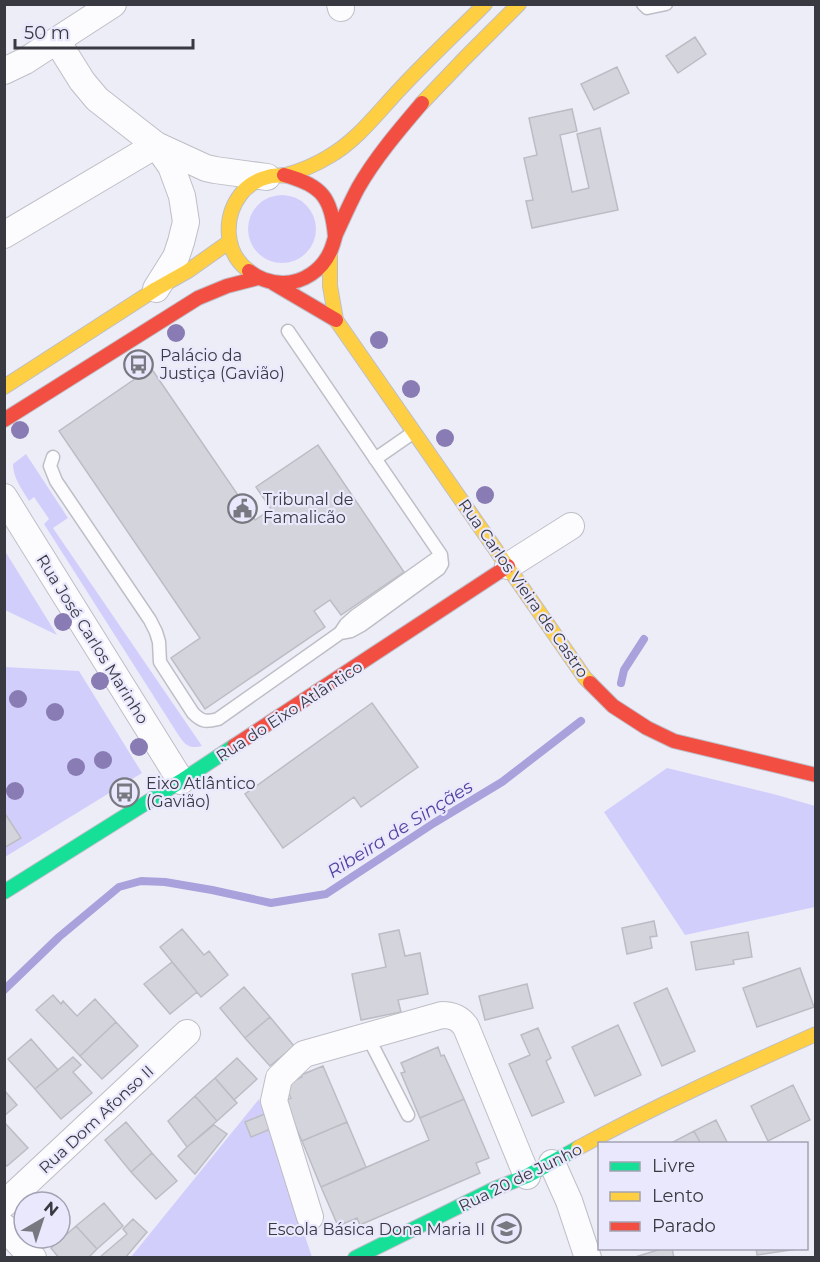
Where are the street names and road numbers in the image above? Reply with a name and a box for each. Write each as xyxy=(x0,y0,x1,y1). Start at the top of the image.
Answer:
street label: Rua Carlos Vieira de Castro xyxy=(455,495,593,681)
street label: Rua José Carlos Marinho xyxy=(33,551,153,727)
street label: Rua do Eixo Atlântico xyxy=(213,657,366,766)
street label: Rua Dom Afonso II xyxy=(35,1061,158,1177)
street label: Rua 20 de Junho xyxy=(455,1139,585,1216)

